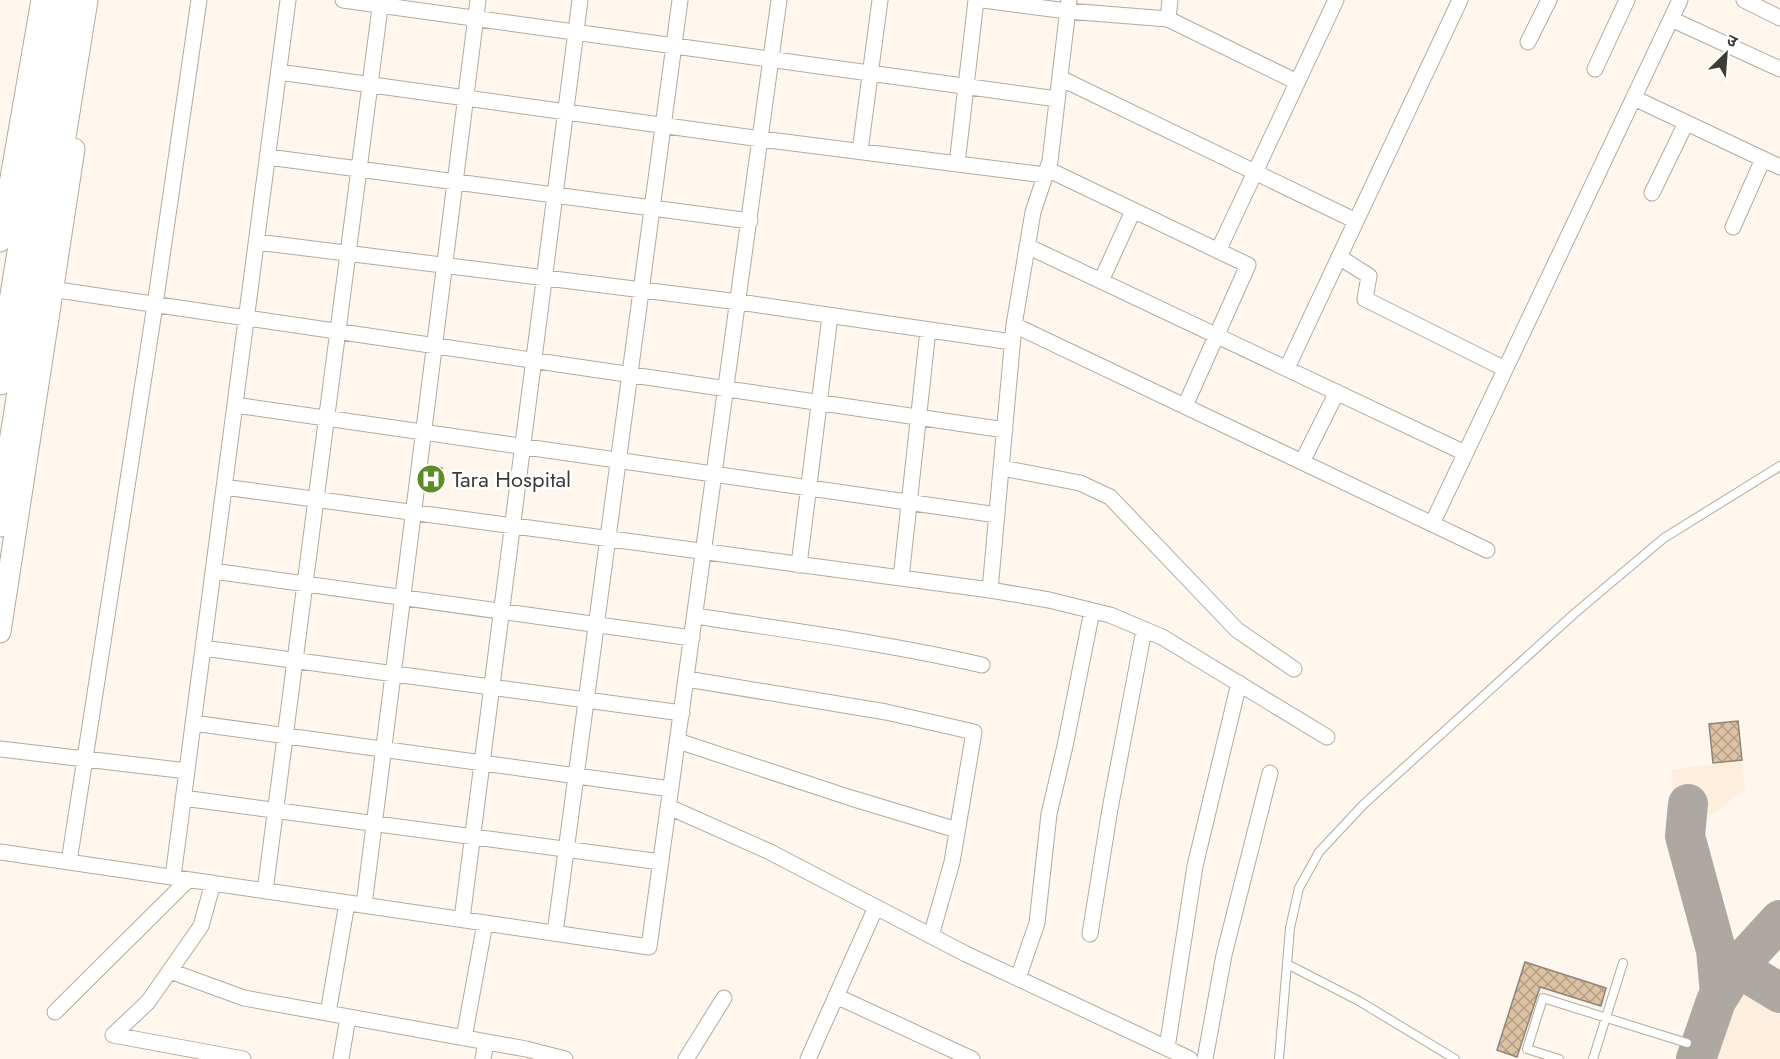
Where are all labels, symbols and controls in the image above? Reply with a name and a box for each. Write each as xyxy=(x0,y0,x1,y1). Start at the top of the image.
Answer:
north arrow xyxy=(1696,24,1756,84)
text: उ xyxy=(1723,28,1742,54)
hospital icon: Tara Hospital xyxy=(415,463,447,495)
place label: Tara Hospital xyxy=(452,463,571,495)

